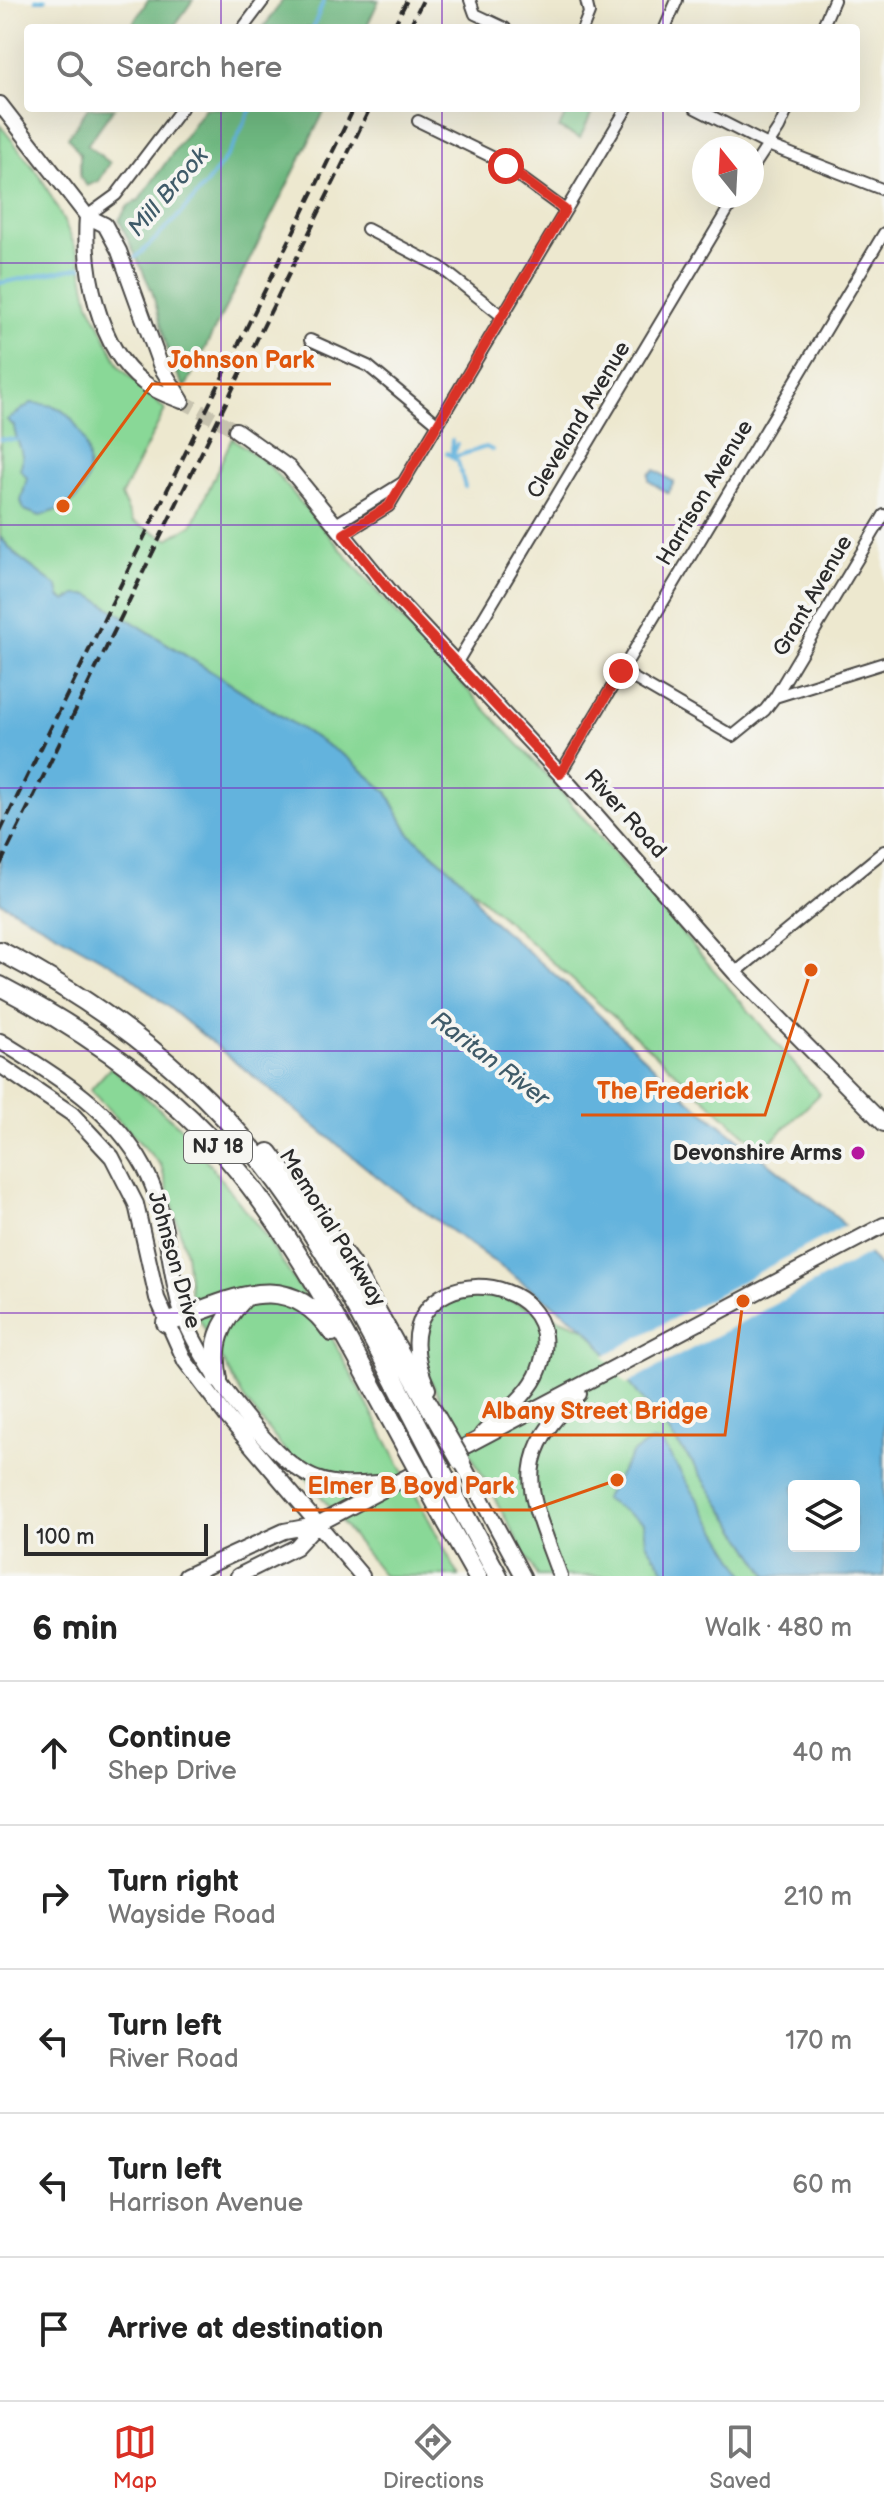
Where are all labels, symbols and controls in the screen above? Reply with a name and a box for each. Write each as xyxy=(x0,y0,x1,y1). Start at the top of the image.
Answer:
search box xyxy=(24,24,860,112)
icon: search xyxy=(52,46,96,90)
text: Search here xyxy=(116,50,282,86)
north arrow xyxy=(692,136,764,208)
water label: Mill Brook xyxy=(122,141,215,242)
route start xyxy=(488,148,524,184)
callout: Johnson Park xyxy=(152,336,331,384)
street label: Cleveland Avenue xyxy=(521,336,637,504)
text: Johnson Park xyxy=(167,346,315,375)
street label: Harrison Avenue xyxy=(651,415,759,571)
street label: Grant Avenue xyxy=(767,531,859,661)
route end xyxy=(603,653,639,689)
street label: River Road xyxy=(578,764,672,864)
water label: Raritan River xyxy=(425,1005,557,1114)
callout: The Frederick xyxy=(581,1067,765,1115)
text: The Frederick xyxy=(597,1077,749,1106)
road number: NJ 18 xyxy=(184,1131,252,1163)
place label: Devonshire Arms xyxy=(673,1140,842,1167)
street label: Memorial Parkway xyxy=(273,1144,391,1312)
marker: Devonshire Arms xyxy=(849,1144,867,1162)
street label: Johnson Drive xyxy=(142,1188,206,1332)
callout: Albany Street Bridge xyxy=(466,1387,725,1435)
text: Albany Street Bridge xyxy=(481,1397,708,1426)
callout: Elmer B Boyd Park xyxy=(292,1462,531,1510)
text: Elmer B Boyd Park xyxy=(308,1472,515,1501)
map controls xyxy=(788,1480,860,1552)
button: layers xyxy=(788,1480,860,1552)
scale bar xyxy=(24,1520,208,1556)
text: 100 m xyxy=(36,1524,95,1551)
text: 6 min xyxy=(32,1608,118,1649)
text: Walk · 480 m xyxy=(705,1613,852,1644)
text: Continue xyxy=(108,1720,231,1756)
icon: ahead xyxy=(32,1731,76,1775)
text: 40 m xyxy=(792,1738,852,1769)
text: Shep Drive xyxy=(108,1756,237,1787)
text: Turn right xyxy=(108,1864,239,1900)
icon: right xyxy=(32,1875,76,1919)
text: 210 m xyxy=(783,1882,852,1913)
text: Wayside Road xyxy=(108,1900,276,1931)
text: Turn left xyxy=(108,2008,222,2044)
icon: left xyxy=(32,2019,76,2063)
text: 170 m xyxy=(785,2026,852,2057)
text: River Road xyxy=(108,2044,239,2075)
text: Turn left xyxy=(108,2152,222,2188)
icon: left xyxy=(32,2163,76,2207)
text: 60 m xyxy=(792,2170,852,2201)
text: Harrison Avenue xyxy=(108,2188,303,2219)
icon: arrive xyxy=(32,2307,76,2351)
text: Arrive at destination xyxy=(108,2311,384,2347)
tab: Map xyxy=(113,2420,157,2495)
tab: Directions xyxy=(383,2420,484,2495)
tab: Saved xyxy=(709,2420,771,2495)

